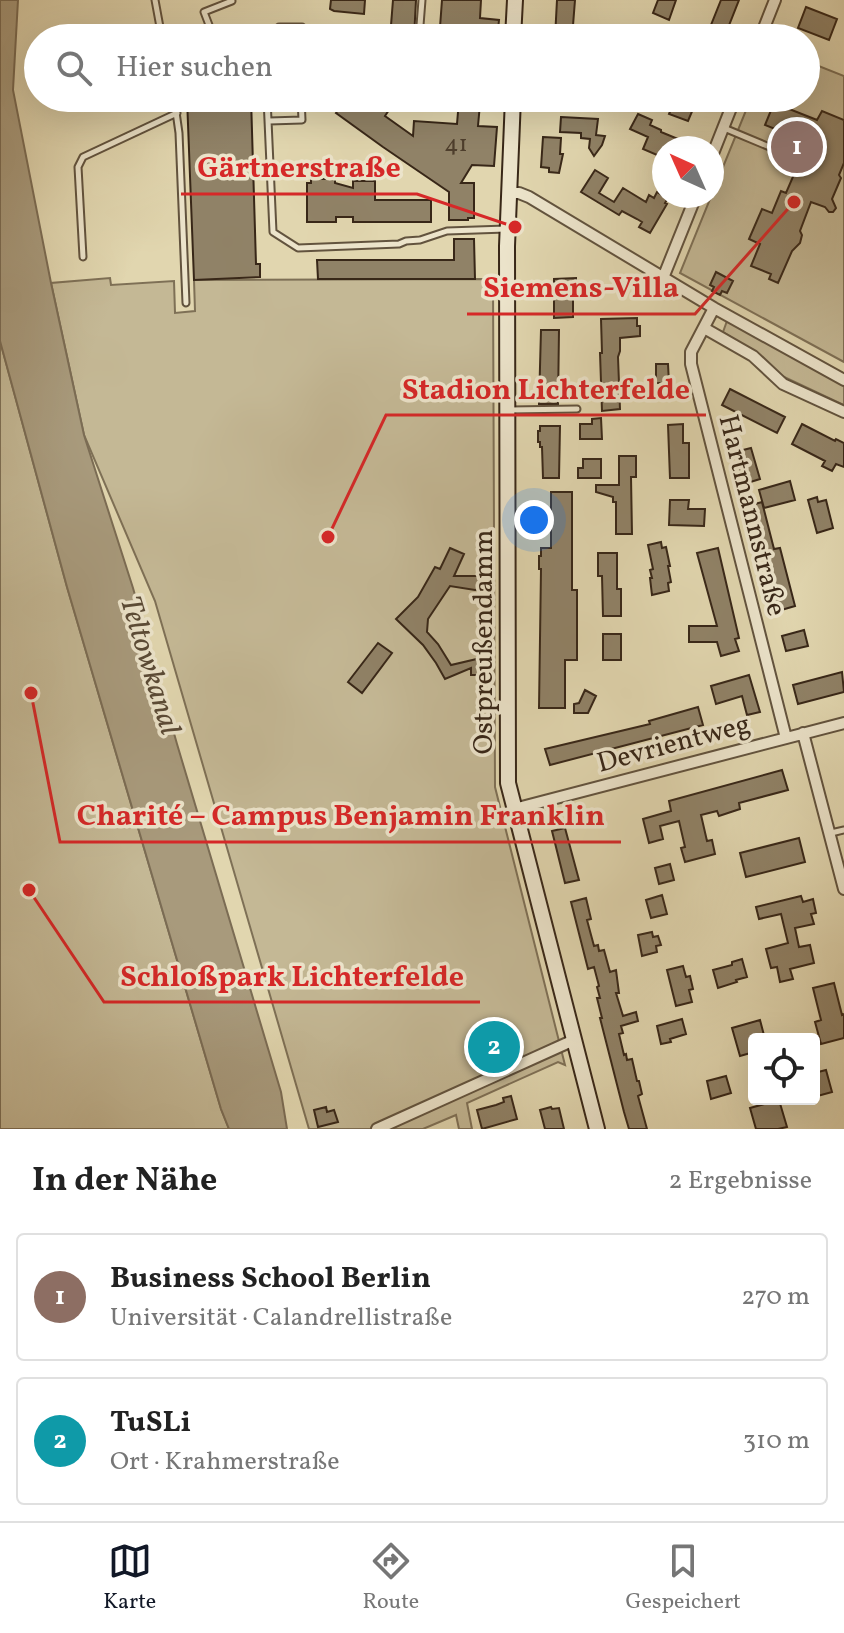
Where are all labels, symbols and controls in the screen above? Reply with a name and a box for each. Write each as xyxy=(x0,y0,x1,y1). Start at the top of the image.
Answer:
search box xyxy=(24,24,820,112)
icon: search xyxy=(52,46,96,90)
text: Hier suchen xyxy=(116,47,273,89)
pin: 1 xyxy=(771,117,823,177)
house number: 41 xyxy=(444,128,468,162)
north arrow xyxy=(652,136,724,208)
callout: Gärtnerstraße xyxy=(181,140,417,194)
text: Gärtnerstraße xyxy=(197,148,401,190)
callout: Siemens-Villa xyxy=(467,260,695,314)
text: Siemens-Villa xyxy=(483,268,679,310)
callout: Stadion Lichterfelde xyxy=(386,361,706,415)
text: Stadion Lichterfelde xyxy=(402,370,690,412)
street label: Hartmannstraße xyxy=(708,411,795,620)
your location xyxy=(514,500,554,540)
street label: Ostpreußendamm xyxy=(465,529,504,755)
water label: Teltowkanal xyxy=(108,591,190,741)
street label: Devrientweg xyxy=(593,705,755,784)
callout: Charité – Campus Benjamin Franklin xyxy=(60,788,621,842)
text: Charité – Campus Benjamin Franklin xyxy=(77,796,605,838)
callout: Schloßpark Lichterfelde xyxy=(104,948,480,1002)
text: Schloßpark Lichterfelde xyxy=(120,957,464,999)
pin: 2 xyxy=(468,1017,520,1077)
map controls xyxy=(748,1033,820,1105)
button: locate xyxy=(748,1033,820,1105)
text: In der Nähe xyxy=(32,1158,217,1205)
text: 2 Ergebnisse xyxy=(669,1163,812,1199)
text: Business School Berlin xyxy=(110,1258,431,1300)
text: 1 xyxy=(55,1279,65,1315)
text: 270 m xyxy=(741,1279,810,1315)
text: Universität · Calandrellistraße xyxy=(110,1300,452,1336)
text: TuSLi xyxy=(110,1402,191,1444)
text: 2 xyxy=(53,1423,67,1459)
text: 310 m xyxy=(743,1423,810,1459)
text: Ort · Krahmerstraße xyxy=(110,1444,340,1480)
tab: Karte xyxy=(103,1539,156,1618)
tab: Route xyxy=(363,1539,419,1618)
tab: Gespeichert xyxy=(625,1539,741,1618)

